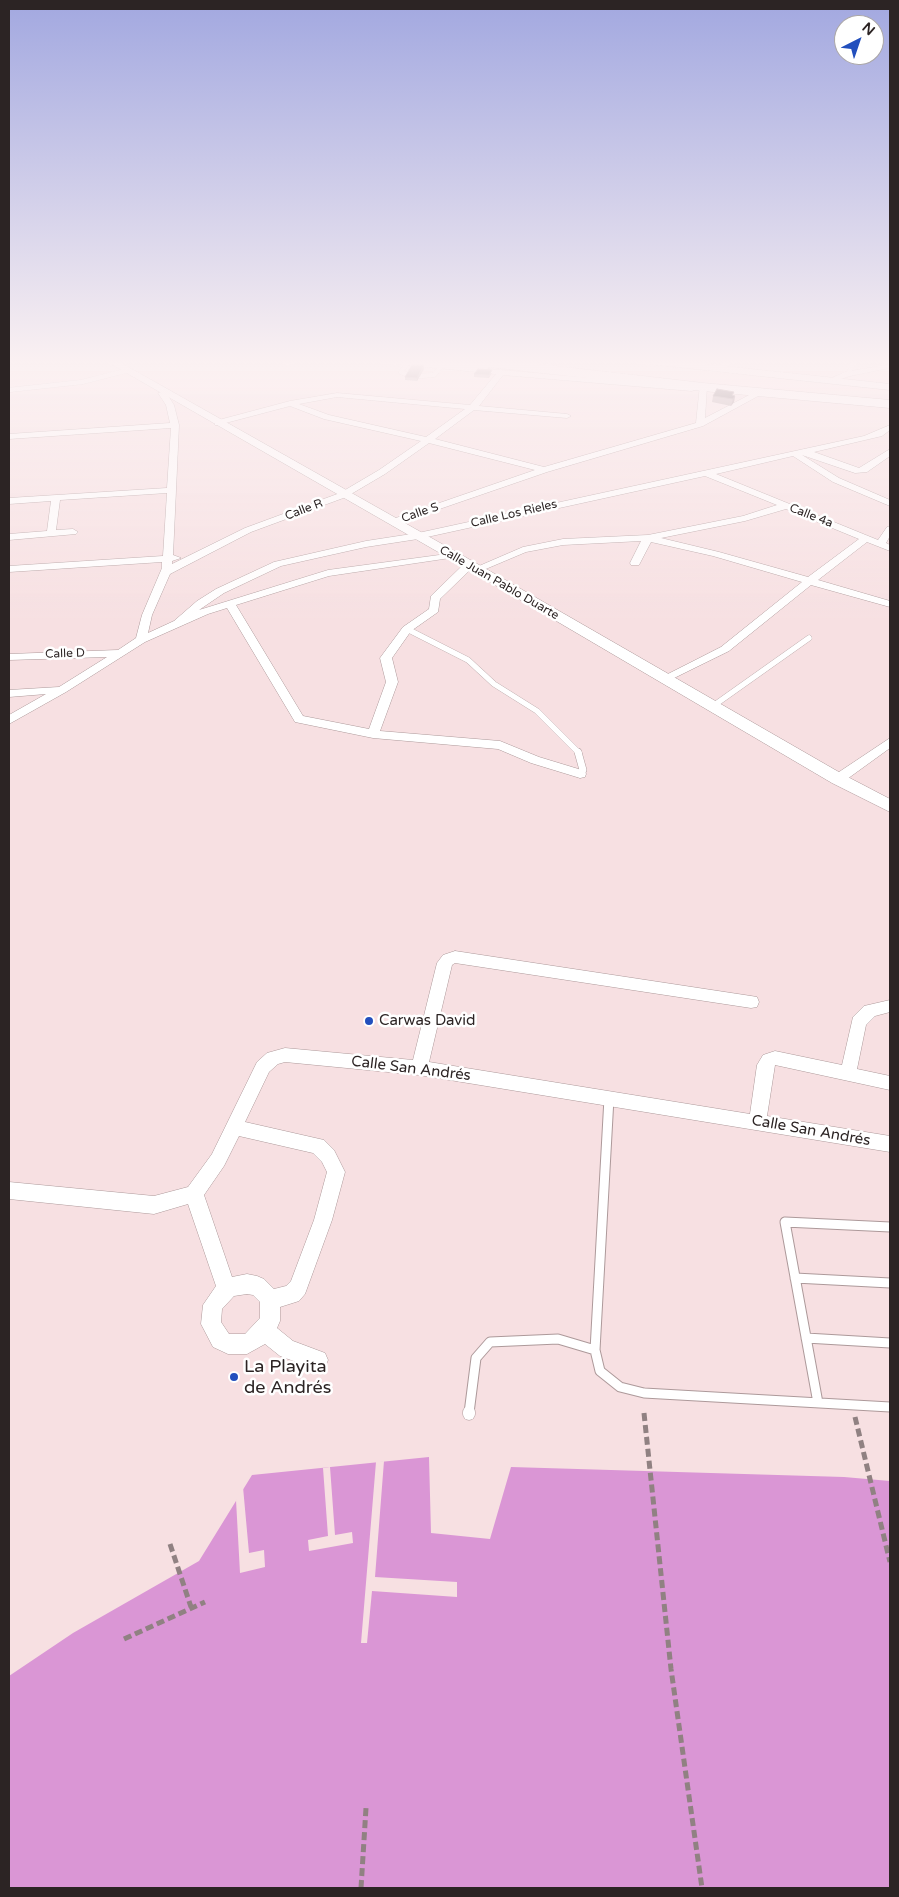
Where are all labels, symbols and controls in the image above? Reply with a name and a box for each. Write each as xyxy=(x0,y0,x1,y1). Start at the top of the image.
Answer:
north arrow xyxy=(834,15,884,65)
text: N xyxy=(859,19,878,39)
street label: Calle R xyxy=(283,496,325,524)
street label: Calle Los Rieles xyxy=(470,497,558,531)
street label: Calle S xyxy=(400,500,440,526)
street label: Calle 4a xyxy=(787,501,835,531)
street label: Calle Juan Pablo Duarte xyxy=(437,543,561,623)
street label: Calle D xyxy=(45,646,85,662)
place label: Carwas David xyxy=(379,1012,475,1030)
marker: Carwas David xyxy=(363,1015,375,1027)
street label: Calle San Andrés xyxy=(350,1053,472,1085)
street label: Calle San Andrés xyxy=(750,1112,872,1150)
place label: La Playita de Andrés xyxy=(244,1356,331,1398)
marker: La Playita de Andrés xyxy=(228,1371,240,1383)

